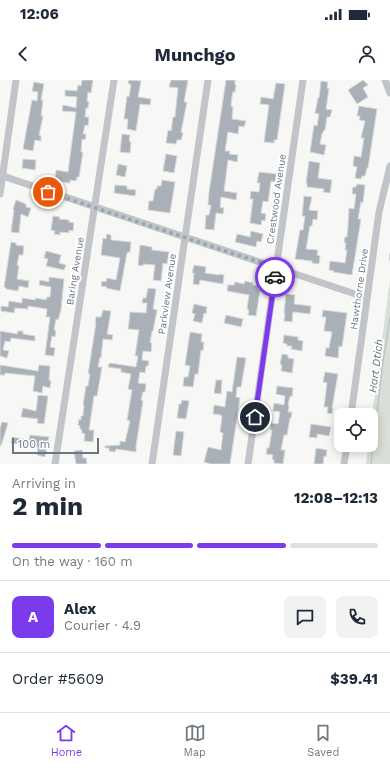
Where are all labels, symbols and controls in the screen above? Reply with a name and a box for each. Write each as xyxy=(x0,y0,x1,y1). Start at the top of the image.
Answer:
text: 12:06 xyxy=(20,5,59,23)
icon: back xyxy=(12,43,34,65)
icon: person xyxy=(356,43,378,65)
text: Munchgo xyxy=(155,44,235,65)
street label: Crestwood Avenue xyxy=(264,153,288,245)
pin xyxy=(31,175,65,209)
icon: bag xyxy=(37,181,59,203)
street label: Baring Avenue xyxy=(64,236,86,306)
street label: Hawthorne Drive xyxy=(348,247,370,330)
street label: Parkview Avenue xyxy=(156,253,178,335)
courier xyxy=(255,257,295,297)
icon: car xyxy=(264,266,286,288)
water label: Hart Dtich xyxy=(366,338,386,394)
pin xyxy=(238,400,272,434)
icon: home xyxy=(244,406,266,428)
map controls xyxy=(334,408,378,452)
button: locate xyxy=(334,408,378,452)
scale bar xyxy=(12,436,99,455)
text: 100 m xyxy=(18,438,50,451)
text: Arriving in xyxy=(12,476,76,491)
text: 12:08–12:13 xyxy=(294,489,378,507)
text: 2 min xyxy=(12,491,83,521)
text: On the way · 160 m xyxy=(12,554,133,569)
button: chat xyxy=(284,596,326,638)
button: phone xyxy=(336,596,378,638)
text: Alex xyxy=(64,600,96,618)
text: A xyxy=(28,608,38,626)
text: Courier · 4.9 xyxy=(64,618,141,633)
text: Order #5609 xyxy=(12,670,104,688)
text: $39.41 xyxy=(330,670,378,688)
tab: Home xyxy=(51,722,82,759)
tab: Map xyxy=(184,722,206,759)
tab: Saved xyxy=(307,722,339,759)

